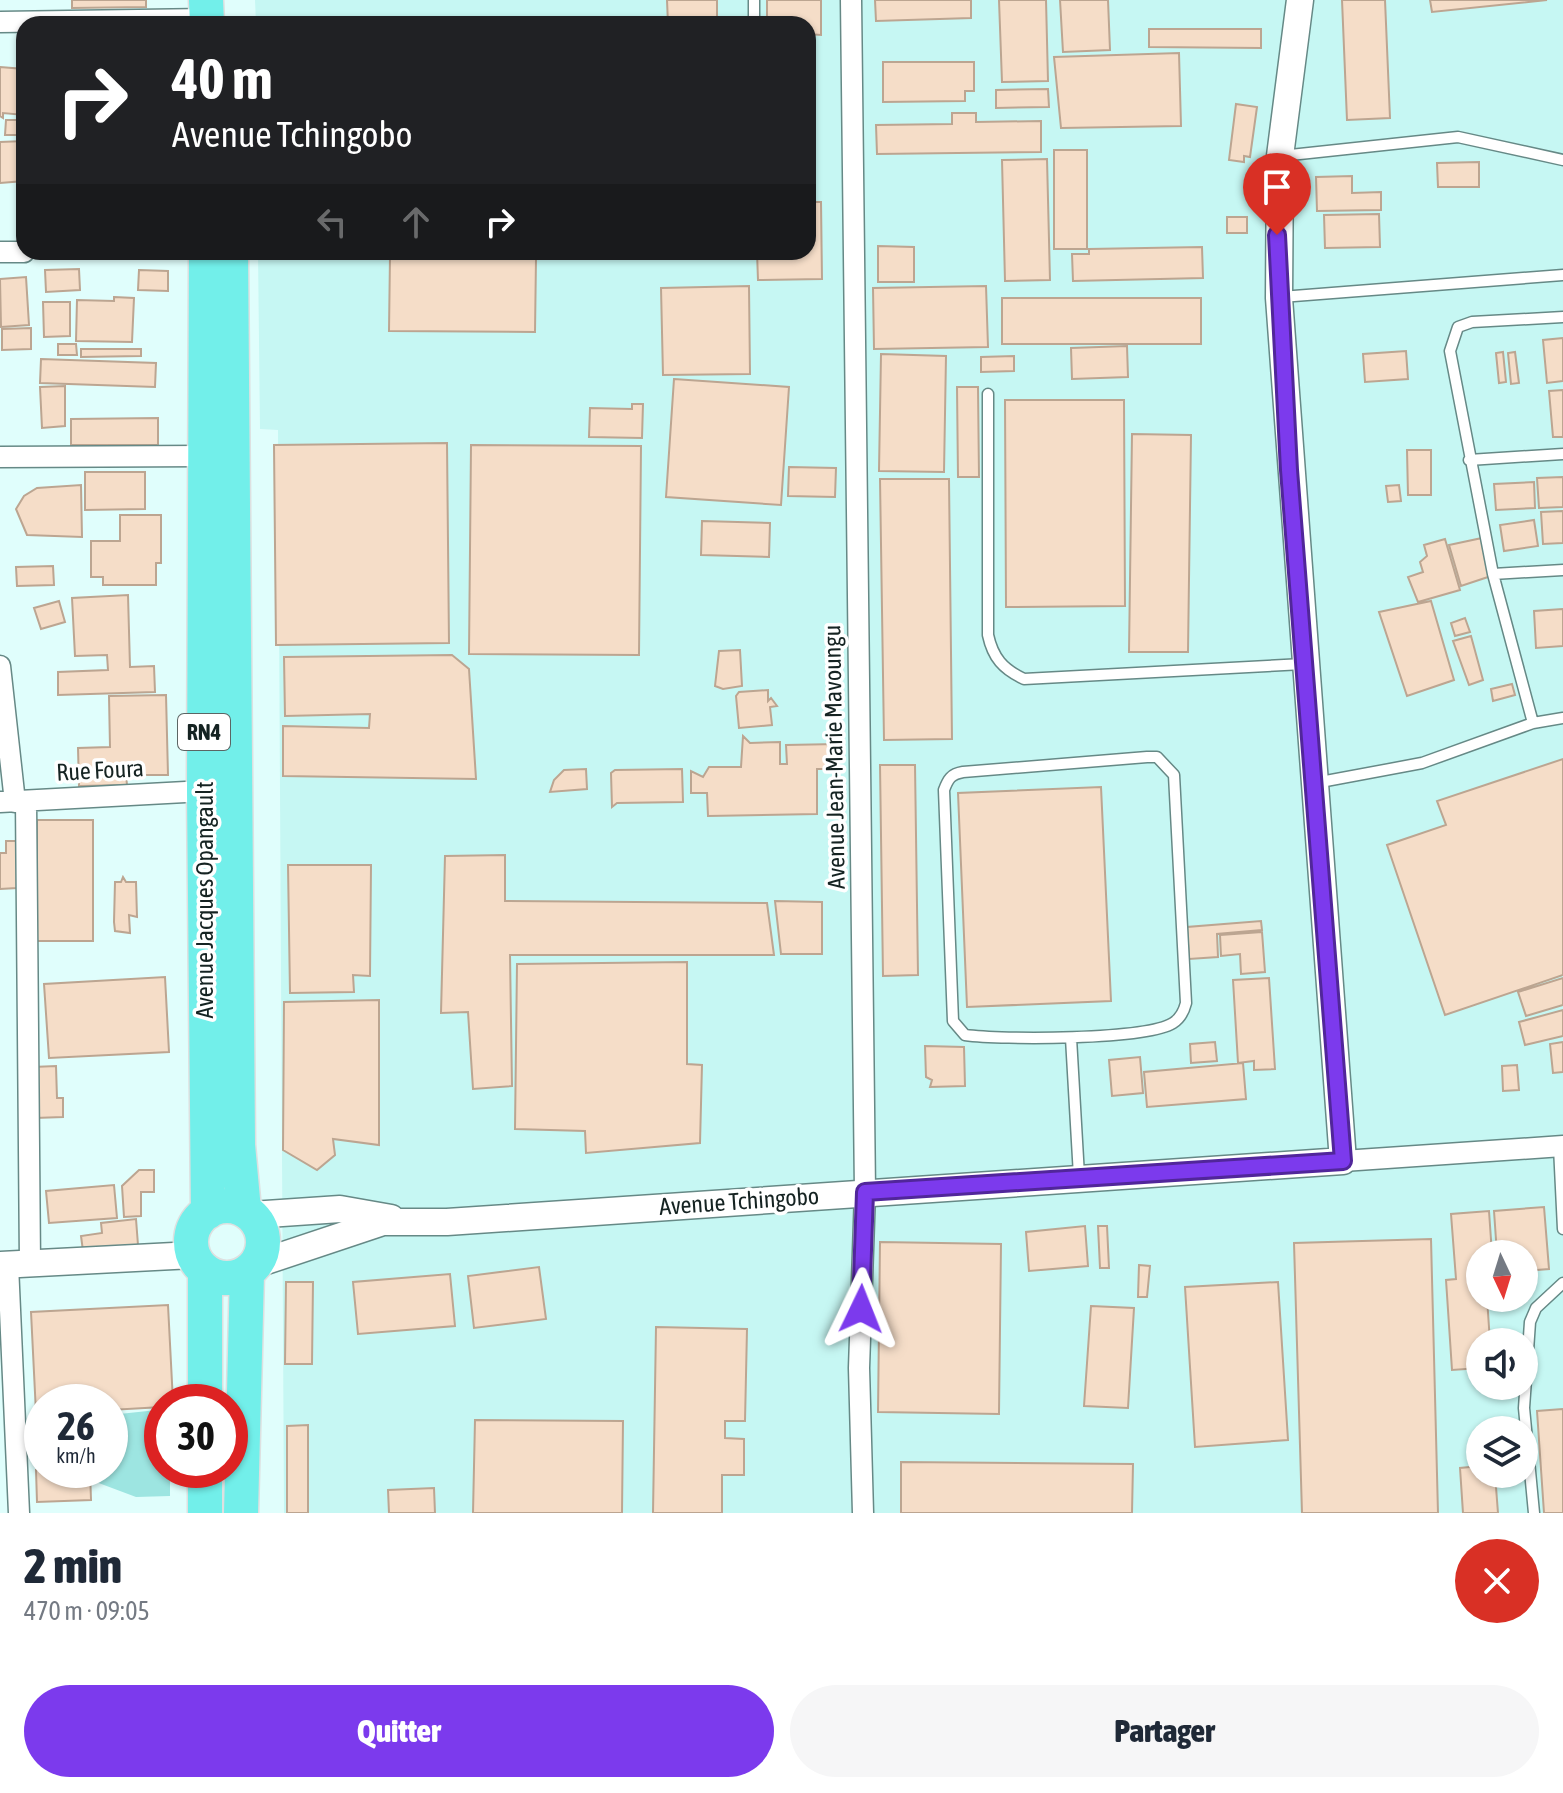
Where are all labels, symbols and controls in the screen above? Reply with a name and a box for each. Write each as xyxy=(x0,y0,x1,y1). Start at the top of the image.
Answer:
text: 40 m xyxy=(172,47,273,111)
icon: right xyxy=(40,48,144,152)
text: Avenue Tchingobo xyxy=(172,113,412,155)
pin xyxy=(1243,153,1311,235)
icon: arrive xyxy=(1255,165,1299,209)
icon: left xyxy=(310,200,354,244)
icon: ahead xyxy=(394,200,438,244)
icon: right xyxy=(478,200,522,244)
street label: Avenue Jean-Marie Mavoungu xyxy=(818,625,850,889)
road number: RN4 xyxy=(178,714,230,750)
street label: Rue Foura xyxy=(56,754,144,786)
street label: Avenue Jacques Opangault xyxy=(191,781,218,1019)
street label: Avenue Tchingobo xyxy=(658,1182,820,1220)
north arrow xyxy=(1466,1240,1538,1312)
map controls xyxy=(1466,1240,1538,1488)
position arrow xyxy=(819,1267,903,1351)
button: sound xyxy=(1466,1328,1538,1400)
speed limit sign: 30 xyxy=(144,1384,248,1488)
text: 26 xyxy=(57,1403,95,1448)
button: layers xyxy=(1466,1416,1538,1488)
text: km/h xyxy=(56,1444,96,1467)
text: 2 min xyxy=(24,1538,122,1593)
button: close xyxy=(1455,1539,1539,1623)
text: 470 m · 09:05 xyxy=(24,1596,150,1626)
button: Quitter xyxy=(24,1685,774,1777)
button: Partager xyxy=(790,1685,1539,1777)

